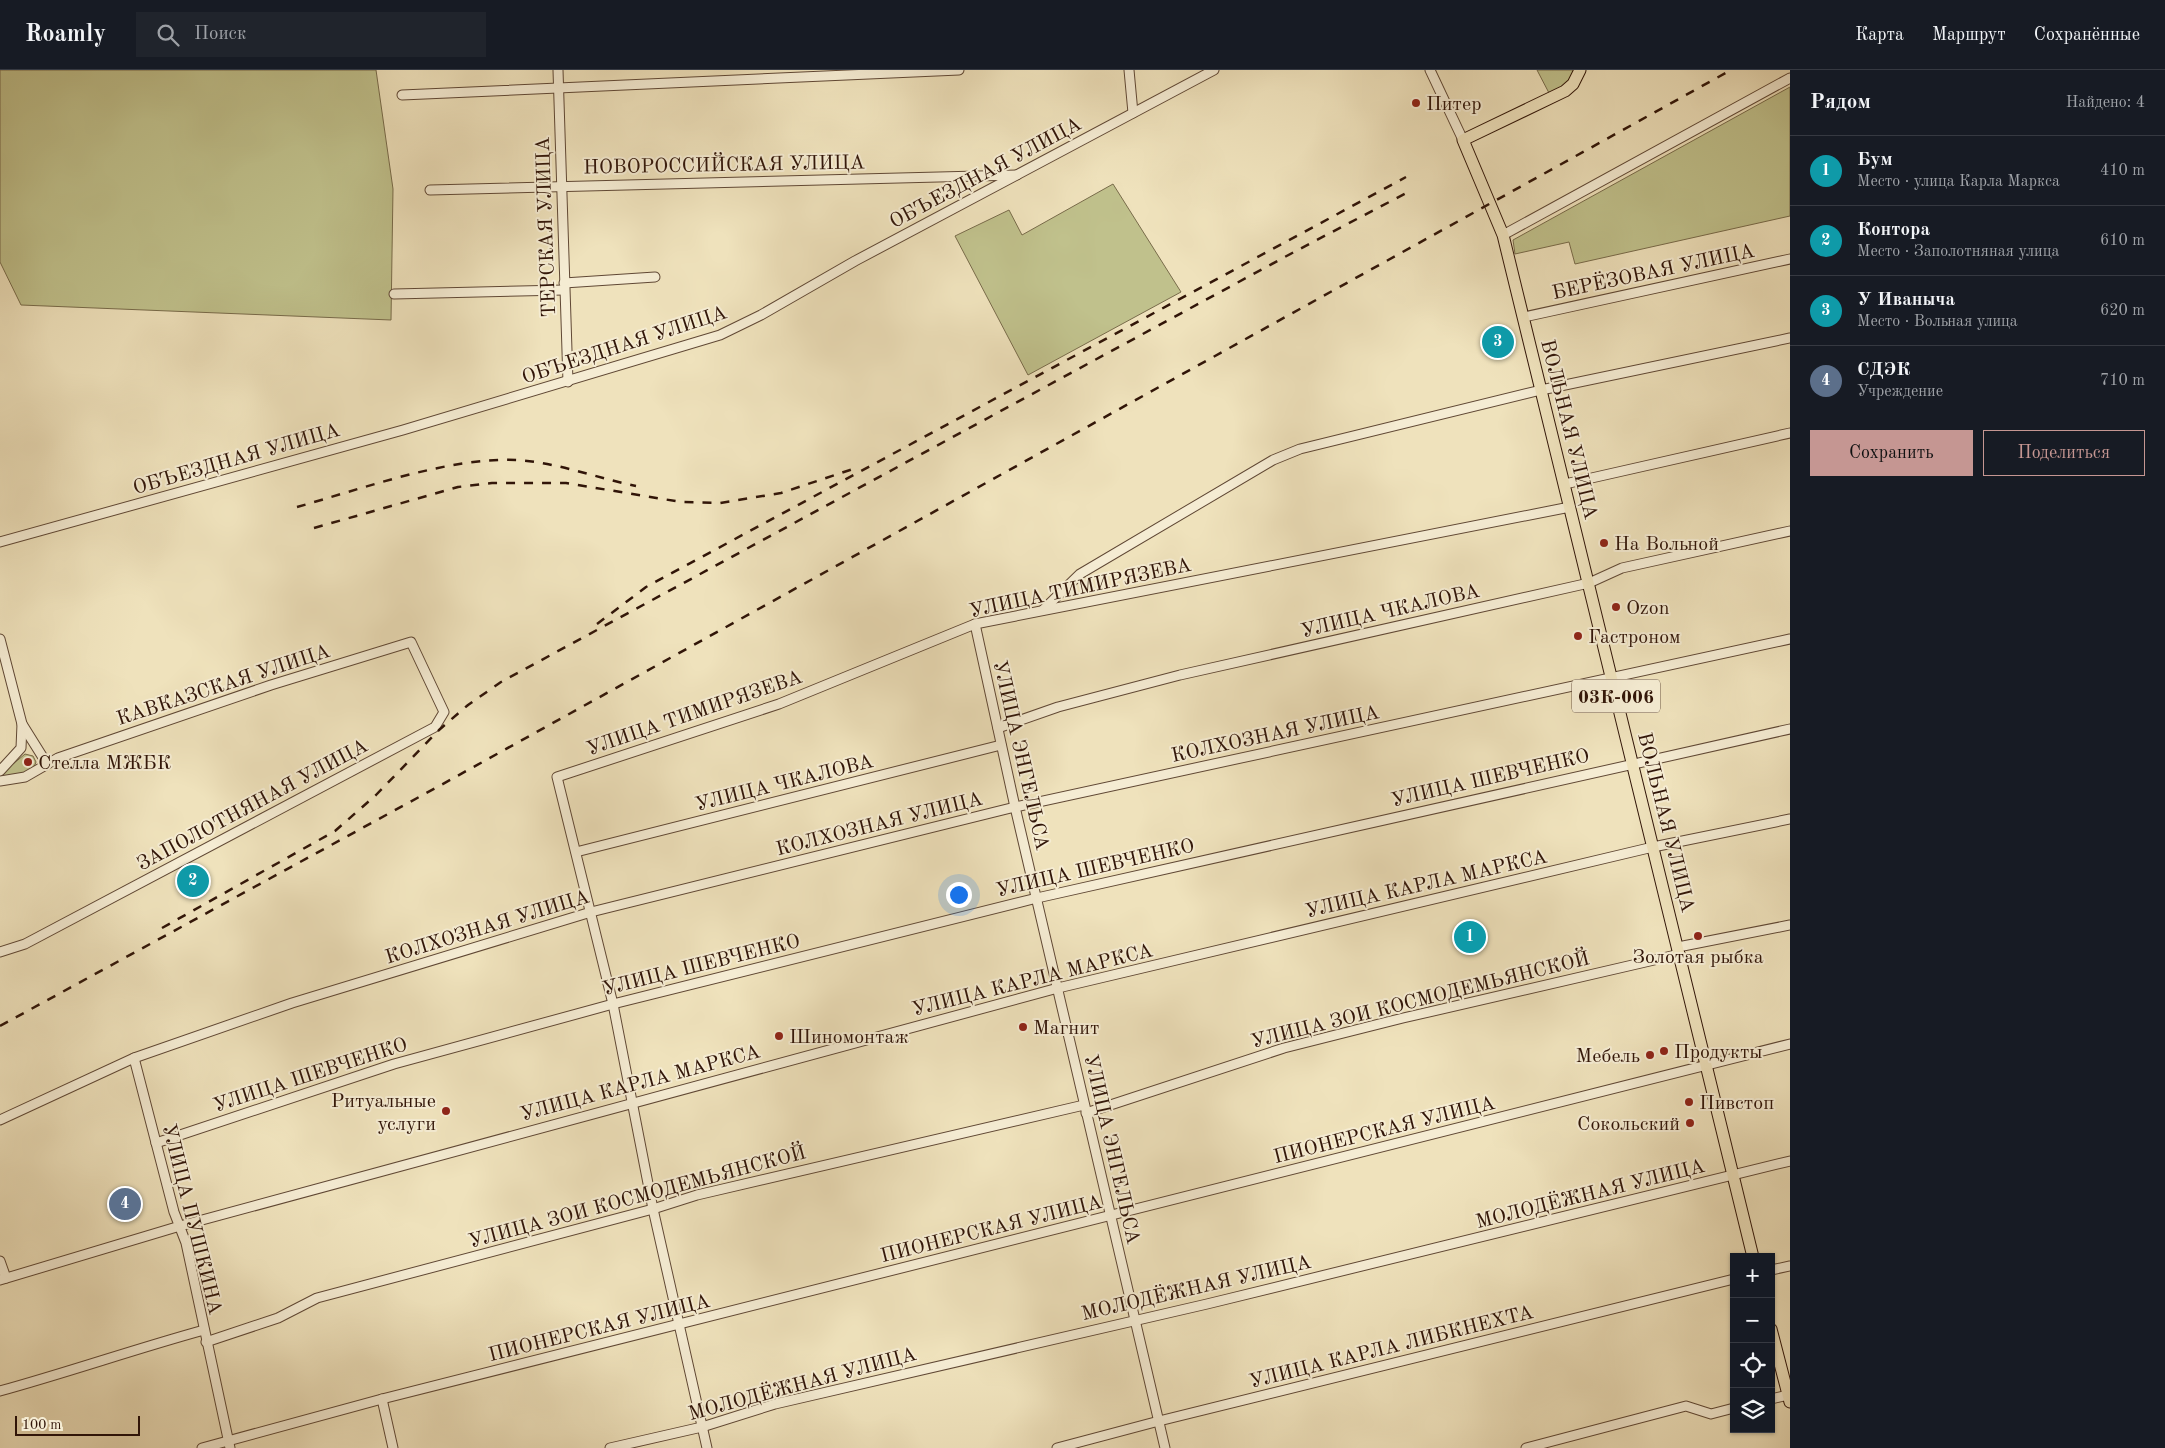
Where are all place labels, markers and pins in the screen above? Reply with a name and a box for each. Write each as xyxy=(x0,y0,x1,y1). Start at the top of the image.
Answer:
place label: Питер xyxy=(1426,95,1482,115)
marker: Питер xyxy=(1410,97,1422,109)
pin: 3 xyxy=(1482,323,1514,361)
place label: На Вольной xyxy=(1614,535,1719,555)
marker: На Вольной xyxy=(1598,537,1610,549)
place label: Ozon xyxy=(1626,599,1670,619)
marker: Ozon xyxy=(1610,601,1622,613)
place label: Гастроном xyxy=(1588,628,1681,648)
marker: Гастроном xyxy=(1572,630,1584,642)
place label: Стелла МЖБК xyxy=(38,754,171,774)
marker: Стелла МЖБК xyxy=(22,756,34,768)
pin: 2 xyxy=(177,862,209,900)
pin: 1 xyxy=(1454,918,1486,956)
marker: Золотая рыбка xyxy=(1692,930,1704,942)
place label: Золотая рыбка xyxy=(1632,948,1764,968)
place label: Магнит xyxy=(1033,1019,1100,1039)
marker: Магнит xyxy=(1017,1021,1029,1033)
place label: Шиномонтаж xyxy=(789,1028,909,1048)
marker: Шиномонтаж xyxy=(773,1030,785,1042)
place label: Продукты xyxy=(1674,1043,1763,1063)
marker: Продукты xyxy=(1658,1045,1670,1057)
place label: Мебель xyxy=(1576,1047,1640,1067)
marker: Мебель xyxy=(1644,1049,1656,1061)
place label: Ритуальные услуги xyxy=(331,1092,436,1135)
place label: Пивстоп xyxy=(1699,1094,1774,1114)
marker: Пивстоп xyxy=(1683,1096,1695,1108)
marker: Ритуальные услуги xyxy=(440,1105,452,1117)
place label: Сокольский xyxy=(1577,1115,1680,1135)
marker: Сокольский xyxy=(1684,1117,1696,1129)
pin: 4 xyxy=(109,1185,141,1223)

